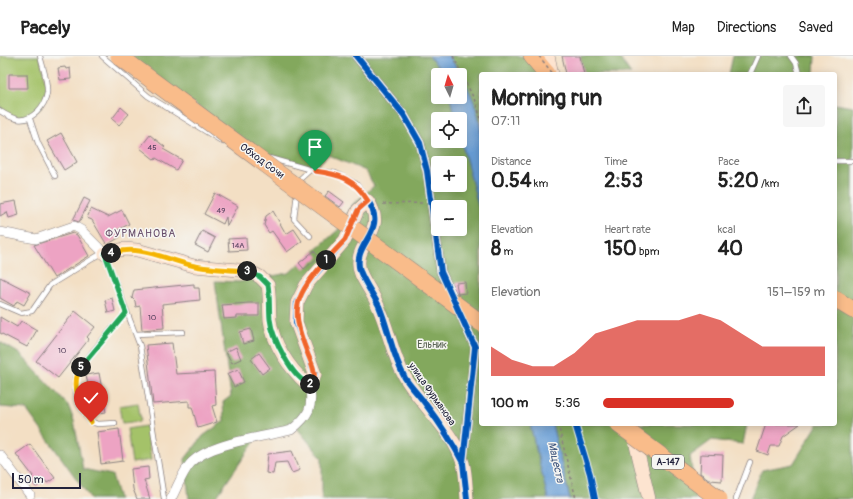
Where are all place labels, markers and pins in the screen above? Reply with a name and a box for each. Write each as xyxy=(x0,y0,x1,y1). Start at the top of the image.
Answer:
pin xyxy=(298,130,332,171)
pin: 4 xyxy=(101,243,121,263)
pin: 1 xyxy=(316,250,336,270)
pin: 3 xyxy=(237,261,257,281)
pin: 5 xyxy=(71,357,91,377)
pin: 2 xyxy=(300,374,320,394)
pin xyxy=(74,381,108,422)

